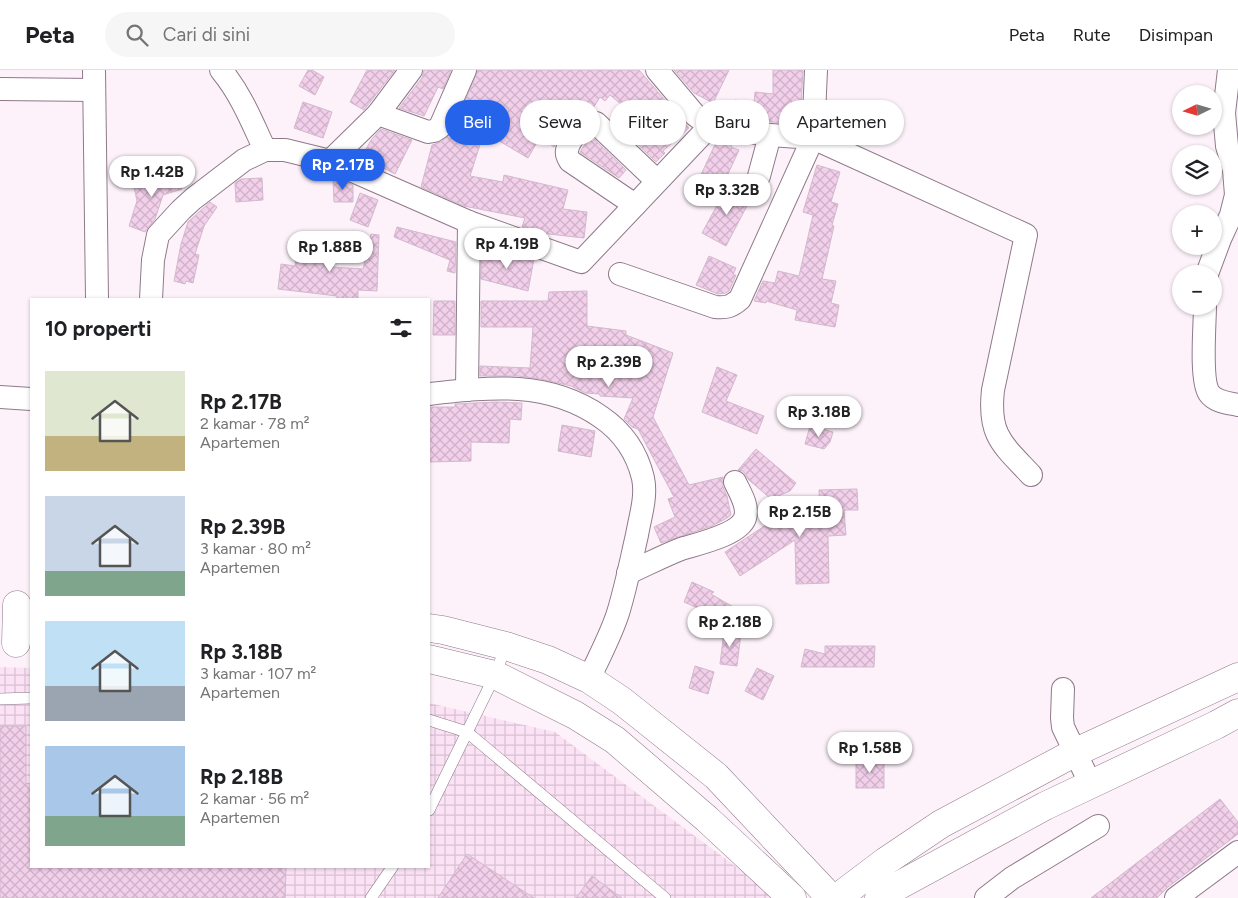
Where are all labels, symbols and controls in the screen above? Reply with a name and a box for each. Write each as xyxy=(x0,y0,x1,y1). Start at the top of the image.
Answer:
search box xyxy=(105,12,455,57)
text: Peta xyxy=(25,20,75,49)
icon: search xyxy=(123,21,151,49)
text: Cari di sini xyxy=(163,23,250,46)
text: Peta xyxy=(1009,24,1045,46)
text: Rute xyxy=(1073,24,1111,46)
text: Disimpan xyxy=(1139,24,1213,46)
north arrow xyxy=(1172,85,1222,135)
map controls xyxy=(1172,85,1222,315)
chip: Beli xyxy=(445,100,510,145)
chip: Sewa xyxy=(520,100,600,145)
chip: Filter xyxy=(610,100,686,145)
chip: Baru xyxy=(696,100,769,145)
chip: Apartemen xyxy=(779,100,904,145)
button: layers xyxy=(1172,145,1222,195)
pin: Rp 2.17B xyxy=(291,148,395,191)
text: Rp 2.17B xyxy=(312,155,374,174)
pin: Rp 1.42B xyxy=(100,156,204,198)
text: Rp 1.42B xyxy=(120,162,184,181)
pin: Rp 3.32B xyxy=(675,174,779,216)
text: Rp 3.32B xyxy=(695,180,759,199)
button: + xyxy=(1172,205,1222,255)
pin: Rp 4.19B xyxy=(455,228,559,270)
pin: Rp 1.88B xyxy=(278,230,382,273)
text: Rp 4.19B xyxy=(475,234,539,253)
text: Rp 1.88B xyxy=(298,237,362,256)
button: − xyxy=(1172,265,1222,315)
icon: filters xyxy=(387,314,415,342)
text: 10 properti xyxy=(45,316,151,341)
pin: Rp 2.39B xyxy=(557,346,661,388)
text: Rp 2.39B xyxy=(577,352,641,371)
text: Rp 2.17B xyxy=(200,389,282,414)
icon: home xyxy=(85,391,145,451)
pin: Rp 3.18B xyxy=(767,396,871,438)
text: Rp 3.18B xyxy=(788,402,850,421)
text: 2 kamar · 78 m² xyxy=(200,414,310,433)
text: Apartemen xyxy=(200,433,280,452)
pin: Rp 2.15B xyxy=(748,496,852,538)
text: Rp 2.15B xyxy=(769,502,831,521)
text: Rp 2.39B xyxy=(200,514,285,539)
icon: home xyxy=(85,516,145,576)
text: 3 kamar · 80 m² xyxy=(200,539,311,558)
text: Apartemen xyxy=(200,558,280,577)
pin: Rp 2.18B xyxy=(678,606,782,648)
text: Rp 2.18B xyxy=(698,612,762,631)
text: Rp 3.18B xyxy=(200,639,283,664)
icon: home xyxy=(85,641,145,701)
text: 3 kamar · 107 m² xyxy=(200,664,316,683)
text: Apartemen xyxy=(200,683,280,702)
pin: Rp 1.58B xyxy=(818,732,922,774)
text: Rp 1.58B xyxy=(838,738,902,757)
text: Rp 2.18B xyxy=(200,764,283,789)
icon: home xyxy=(85,766,145,826)
text: 2 kamar · 56 m² xyxy=(200,789,309,808)
text: Apartemen xyxy=(200,808,280,827)

